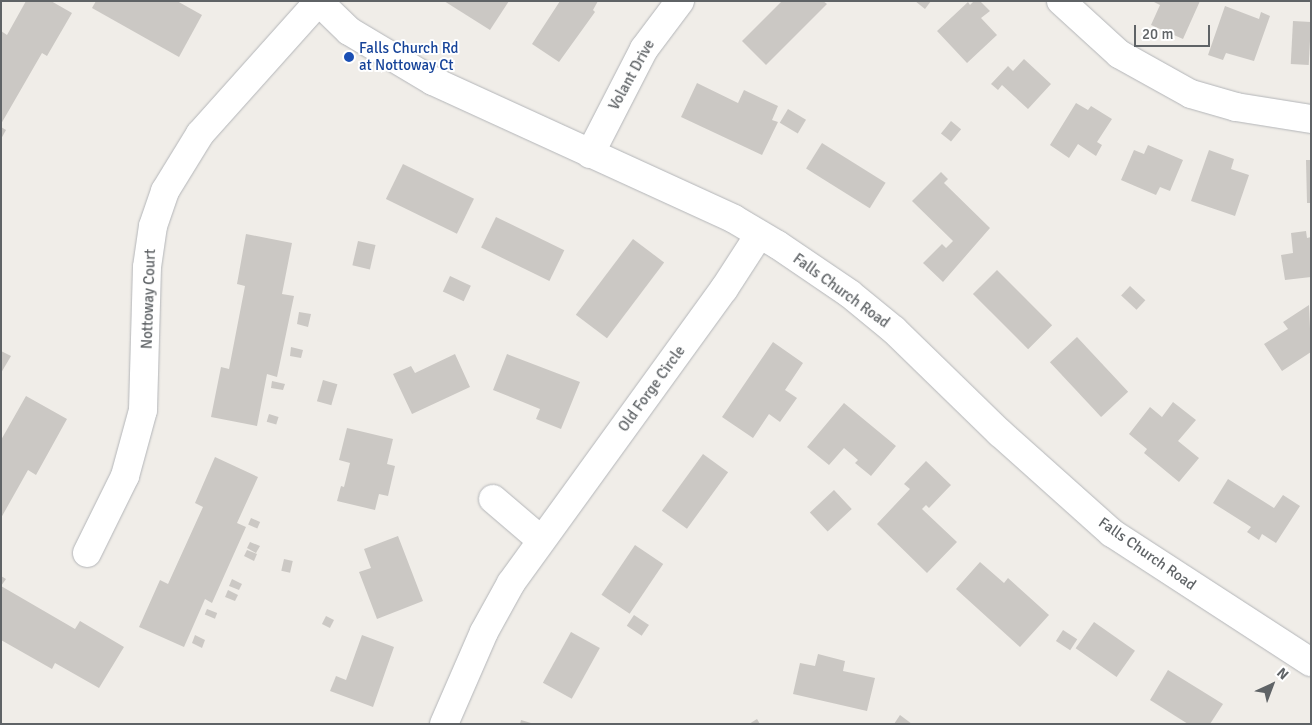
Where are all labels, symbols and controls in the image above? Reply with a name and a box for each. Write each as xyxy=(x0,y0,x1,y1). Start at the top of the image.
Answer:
scale bar xyxy=(1137,15,1213,47)
text: 20 m xyxy=(1142,25,1173,43)
street label: Volant Drive xyxy=(605,37,659,113)
place label: Falls Church Rd at Nottoway Ct xyxy=(359,39,458,74)
marker: Falls Church Rd at Nottoway Ct xyxy=(343,51,355,63)
street label: Nottoway Court xyxy=(138,249,160,349)
street label: Falls Church Road xyxy=(789,250,893,332)
street label: Old Forge Circle xyxy=(615,342,689,436)
street label: Falls Church Road xyxy=(1095,514,1199,594)
north arrow xyxy=(1247,660,1297,710)
text: N xyxy=(1273,664,1292,683)

